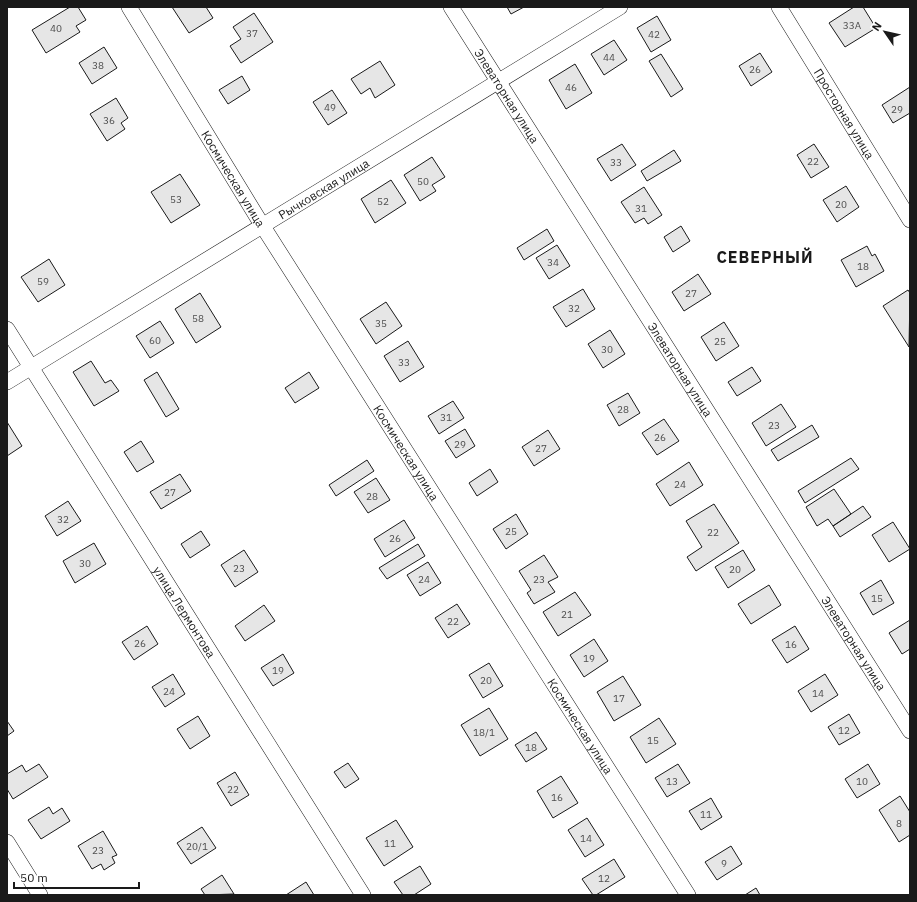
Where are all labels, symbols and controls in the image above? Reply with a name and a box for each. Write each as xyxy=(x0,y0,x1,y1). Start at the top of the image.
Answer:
north arrow xyxy=(865,12,905,52)
house number: 33А xyxy=(843,19,862,32)
text: N xyxy=(869,19,885,34)
house number: 40 xyxy=(50,22,62,35)
house number: 37 xyxy=(246,27,258,40)
house number: 42 xyxy=(648,28,660,41)
street label: Элеваторная улица xyxy=(472,46,543,146)
house number: 44 xyxy=(603,51,615,64)
house number: 38 xyxy=(92,59,104,72)
house number: 26 xyxy=(749,63,761,76)
street label: Просторная улица xyxy=(811,66,878,162)
house number: 46 xyxy=(565,81,577,94)
house number: 49 xyxy=(324,101,336,114)
house number: 29 xyxy=(891,103,903,116)
house number: 36 xyxy=(103,114,115,127)
street label: Космическая улица xyxy=(199,128,269,230)
street label: Рычковская улица xyxy=(275,155,372,222)
house number: 22 xyxy=(807,155,819,168)
house number: 33 xyxy=(610,156,622,169)
house number: 50 xyxy=(417,175,429,188)
house number: 53 xyxy=(170,193,182,206)
house number: 52 xyxy=(377,195,389,208)
house number: 20 xyxy=(835,198,847,211)
house number: 31 xyxy=(635,202,647,215)
district label: СЕВЕРНЫЙ xyxy=(716,247,814,267)
house number: 34 xyxy=(547,256,559,269)
house number: 18 xyxy=(857,260,869,273)
house number: 59 xyxy=(37,275,49,288)
house number: 27 xyxy=(685,287,697,300)
house number: 32 xyxy=(568,302,580,315)
house number: 58 xyxy=(192,312,204,325)
house number: 35 xyxy=(375,317,387,330)
street label: Элеваторная улица xyxy=(645,319,717,420)
house number: 60 xyxy=(149,334,161,347)
house number: 25 xyxy=(714,335,726,348)
house number: 30 xyxy=(601,343,613,356)
house number: 33 xyxy=(398,356,410,369)
street label: Космическая улица xyxy=(371,402,443,504)
house number: 28 xyxy=(617,403,629,416)
house number: 31 xyxy=(440,411,452,424)
house number: 23 xyxy=(768,419,780,432)
house number: 26 xyxy=(654,431,666,444)
house number: 29 xyxy=(454,438,466,451)
house number: 27 xyxy=(535,442,547,455)
house number: 24 xyxy=(674,478,686,491)
house number: 27 xyxy=(164,486,176,499)
house number: 28 xyxy=(366,490,378,503)
house number: 32 xyxy=(57,513,69,526)
house number: 25 xyxy=(505,525,517,538)
house number: 22 xyxy=(707,526,719,539)
house number: 26 xyxy=(389,532,401,545)
house number: 30 xyxy=(79,557,91,570)
house number: 23 xyxy=(233,562,245,575)
street label: улица Лермонтова xyxy=(150,563,220,661)
house number: 20 xyxy=(729,563,741,576)
house number: 24 xyxy=(418,573,430,586)
house number: 23 xyxy=(533,573,545,586)
house number: 15 xyxy=(871,592,883,605)
street label: Элеваторная улица xyxy=(819,593,890,693)
house number: 21 xyxy=(561,608,573,621)
house number: 22 xyxy=(447,615,459,628)
house number: 26 xyxy=(134,637,146,650)
house number: 16 xyxy=(785,638,797,651)
house number: 19 xyxy=(583,652,595,665)
house number: 19 xyxy=(272,664,284,677)
house number: 20 xyxy=(480,674,492,687)
street label: Космическая улица xyxy=(545,675,617,777)
house number: 24 xyxy=(163,685,175,698)
house number: 14 xyxy=(812,687,824,700)
house number: 17 xyxy=(613,692,625,705)
house number: 12 xyxy=(838,724,850,737)
house number: 18/1 xyxy=(473,726,495,739)
house number: 15 xyxy=(647,734,659,747)
house number: 18 xyxy=(525,741,537,754)
house number: 13 xyxy=(666,775,678,788)
house number: 10 xyxy=(856,775,868,788)
house number: 22 xyxy=(227,783,239,796)
house number: 16 xyxy=(551,791,563,804)
house number: 11 xyxy=(700,808,712,821)
house number: 8 xyxy=(896,817,902,830)
house number: 14 xyxy=(580,832,592,845)
house number: 11 xyxy=(384,837,396,850)
house number: 20/1 xyxy=(186,840,208,853)
house number: 23 xyxy=(92,844,104,857)
house number: 9 xyxy=(721,857,727,870)
scale bar xyxy=(14,864,139,890)
text: 50 m xyxy=(20,870,48,885)
house number: 12 xyxy=(598,872,610,885)

